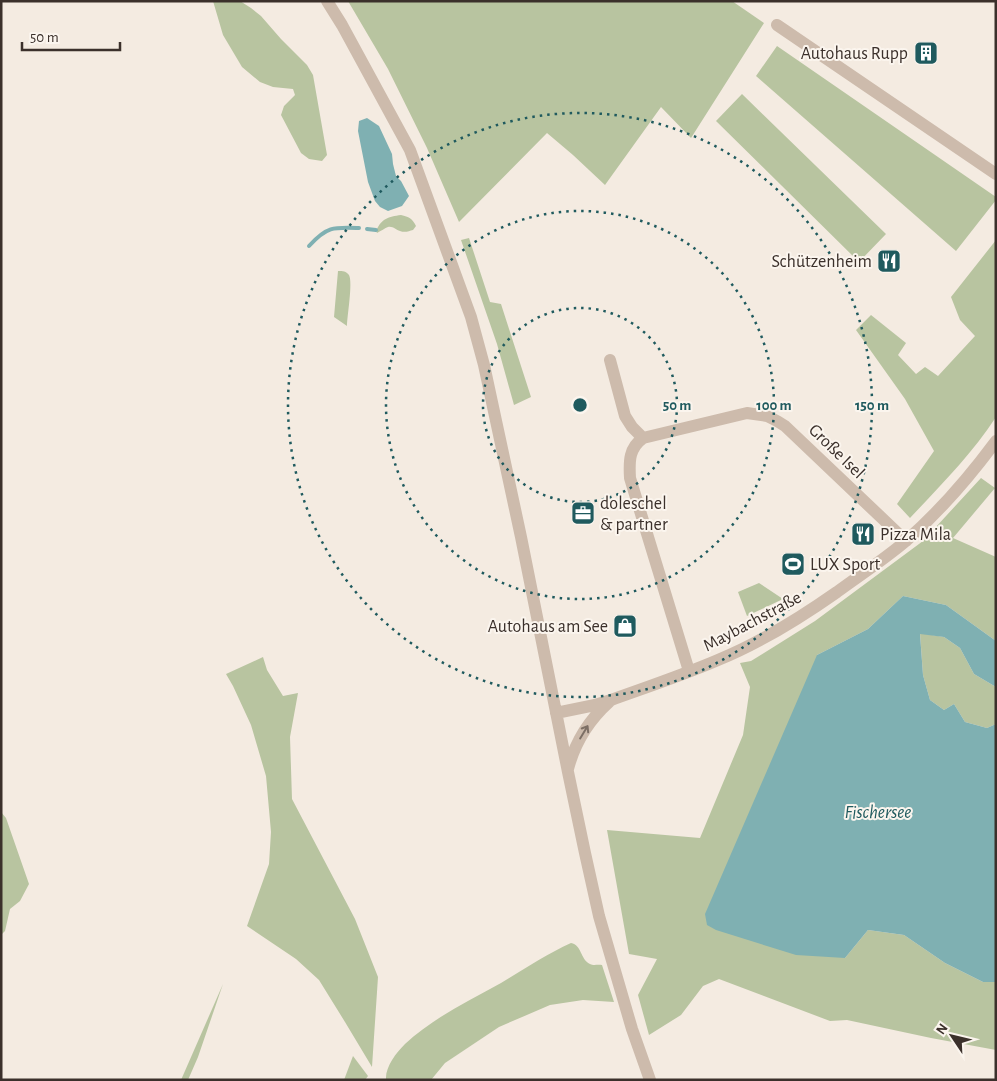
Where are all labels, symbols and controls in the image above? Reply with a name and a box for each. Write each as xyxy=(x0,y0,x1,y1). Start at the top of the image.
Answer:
scale bar xyxy=(22,20,120,52)
text: 50 m xyxy=(30,30,59,45)
building icon: Autohaus Rupp xyxy=(913,40,939,66)
place label: Autohaus Rupp xyxy=(801,45,908,63)
restaurant icon: Schützenheim xyxy=(876,248,902,274)
place label: Schützenheim xyxy=(771,253,872,271)
centre of rings xyxy=(571,396,589,414)
text: 50 m xyxy=(663,398,691,413)
text: 100 m xyxy=(756,398,792,413)
text: 150 m xyxy=(855,398,889,413)
street label: Große Isel xyxy=(805,421,868,483)
place label: doleschel & partner xyxy=(600,495,668,534)
office icon: doleschel & partner xyxy=(570,500,596,526)
restaurant icon: Pizza Mila xyxy=(850,521,876,547)
place label: Pizza Mila xyxy=(880,526,951,544)
sports icon: LUX Sport xyxy=(780,551,806,577)
place label: LUX Sport xyxy=(810,556,881,574)
street label: Maybachstraße xyxy=(700,589,804,655)
shop icon: Autohaus am See xyxy=(612,613,638,639)
place label: Autohaus am See xyxy=(488,618,608,636)
one-way arrow xyxy=(579,726,589,740)
water label: Fischersee xyxy=(844,803,912,822)
north arrow xyxy=(927,1011,977,1061)
text: N xyxy=(934,1021,951,1037)

